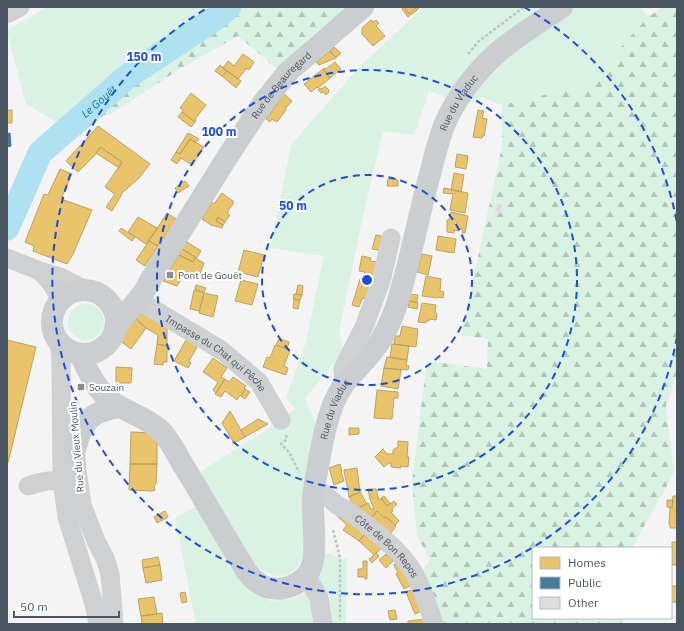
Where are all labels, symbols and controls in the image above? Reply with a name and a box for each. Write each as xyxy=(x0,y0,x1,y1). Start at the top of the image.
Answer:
text: 150 m xyxy=(126,49,162,64)
street label: Rue de Beauregard xyxy=(248,49,314,122)
street label: Rue du Viaduc xyxy=(437,72,481,133)
water label: Le Gouët xyxy=(78,82,120,121)
text: 100 m xyxy=(201,124,237,139)
text: 50 m xyxy=(279,198,307,213)
place label: Pont de Gouët xyxy=(178,269,242,282)
marker: Pont de Gouët xyxy=(165,270,175,280)
centre of rings xyxy=(360,273,374,287)
street label: Impasse du Chat qui Pêche xyxy=(163,312,269,394)
street label: Rue du Viaduc xyxy=(317,377,352,441)
place label: Souzain xyxy=(89,381,124,394)
marker: Souzain xyxy=(76,382,86,392)
street label: Rue du Vieux Moulin xyxy=(66,401,87,493)
street label: Côte de Bon Repos xyxy=(352,512,421,580)
legend xyxy=(532,547,672,619)
text: Homes xyxy=(568,555,606,570)
text: Public xyxy=(568,575,601,590)
scale bar xyxy=(14,593,119,619)
text: Other xyxy=(568,595,599,610)
text: 50 m xyxy=(20,599,48,614)

